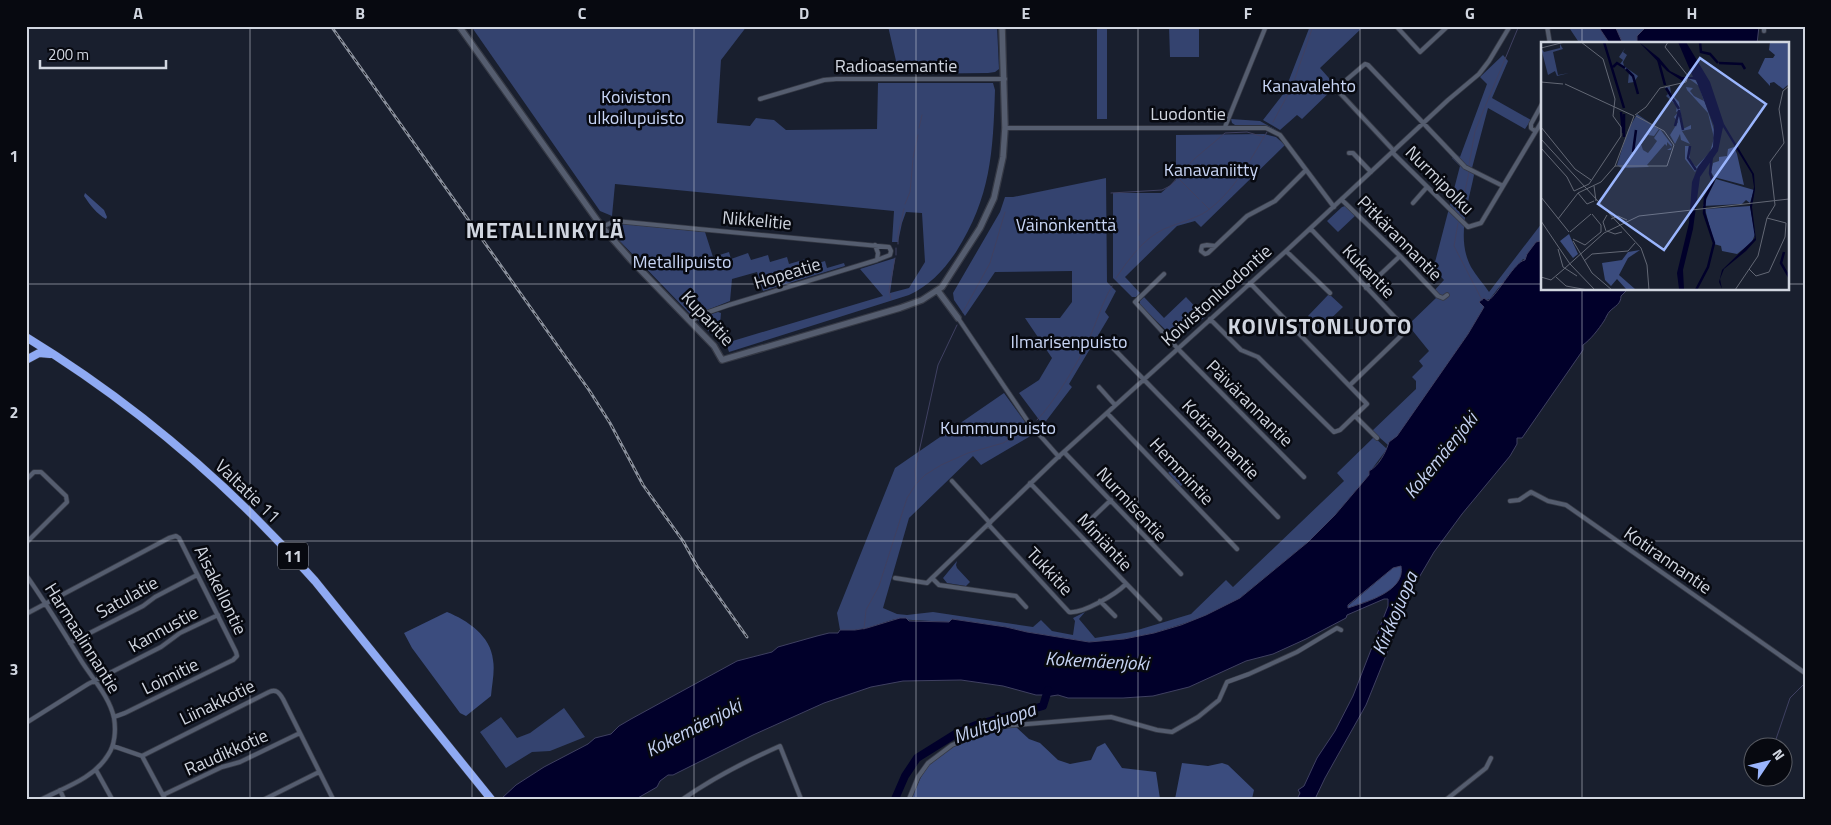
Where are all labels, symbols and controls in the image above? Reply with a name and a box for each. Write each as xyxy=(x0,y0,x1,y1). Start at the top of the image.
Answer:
text: A xyxy=(133,1,143,25)
text: B xyxy=(355,1,365,25)
text: C xyxy=(578,1,587,25)
text: D xyxy=(799,1,809,25)
text: E xyxy=(1022,1,1031,25)
text: F xyxy=(1244,1,1253,25)
text: G xyxy=(1465,1,1475,25)
text: H xyxy=(1687,1,1697,25)
scale bar xyxy=(40,38,166,70)
inset map xyxy=(1541,42,1788,290)
text: 200 m xyxy=(48,43,89,66)
street label: Radioasemantie xyxy=(835,52,957,79)
park label: Kanavalehto xyxy=(1262,72,1356,99)
park label: Koiviston ulkoilupuisto xyxy=(588,83,684,131)
street label: Luodontie xyxy=(1150,100,1226,127)
street label: Nurmipolku xyxy=(1399,139,1481,221)
text: 1 xyxy=(10,144,18,168)
park label: Kanavaniitty xyxy=(1164,156,1258,183)
street label: Pitkärannantie xyxy=(1351,189,1449,287)
street label: Nikkelitie xyxy=(721,204,793,236)
park label: Väinönkenttä xyxy=(1016,211,1116,238)
district label: METALLINKYLÄ xyxy=(466,213,624,247)
street label: Koivistonluodontie xyxy=(1155,238,1277,352)
street label: Kukantie xyxy=(1336,238,1402,304)
park label: Metallipuisto xyxy=(633,248,731,275)
street label: Hopeatie xyxy=(750,250,824,296)
street label: Kuparitie xyxy=(675,284,741,352)
district label: KOIVISTONLUOTO xyxy=(1228,309,1412,343)
park label: Ilmarisenpuisto xyxy=(1010,328,1128,355)
street label: Päivärannantie xyxy=(1200,353,1300,453)
street label: Kotirannantie xyxy=(1176,393,1266,485)
text: 2 xyxy=(10,400,18,424)
water label: Kokemäenjoki xyxy=(1396,404,1485,505)
park label: Kummunpuisto xyxy=(940,414,1056,441)
street label: Hemmintie xyxy=(1143,431,1221,511)
street label: Valtatie 11 xyxy=(209,453,287,529)
street label: Nurmisentie xyxy=(1090,461,1174,547)
street label: Miniäntie xyxy=(1071,507,1139,577)
street label: Kotirannantie xyxy=(1618,520,1718,600)
street label: Aisakellontie xyxy=(188,541,254,639)
street label: Tukkitie xyxy=(1020,541,1080,601)
road number: 11 xyxy=(278,542,308,570)
water label: Kirkkojuopa xyxy=(1364,566,1425,659)
street label: Satulatie xyxy=(91,569,163,625)
street label: Harmaalinnantie xyxy=(38,577,128,699)
street label: Kannustie xyxy=(123,599,203,659)
water label: Kokemäenjoki xyxy=(1044,643,1152,677)
street label: Loimitie xyxy=(137,651,203,701)
text: 3 xyxy=(10,657,18,681)
street label: Liinakkotie xyxy=(175,672,259,732)
water label: Kokemäenjoki xyxy=(640,690,748,764)
water label: Multajuopa xyxy=(949,693,1041,750)
street label: Raudikkotie xyxy=(180,722,272,782)
north arrow xyxy=(1744,738,1794,788)
text: N xyxy=(1768,744,1790,764)

